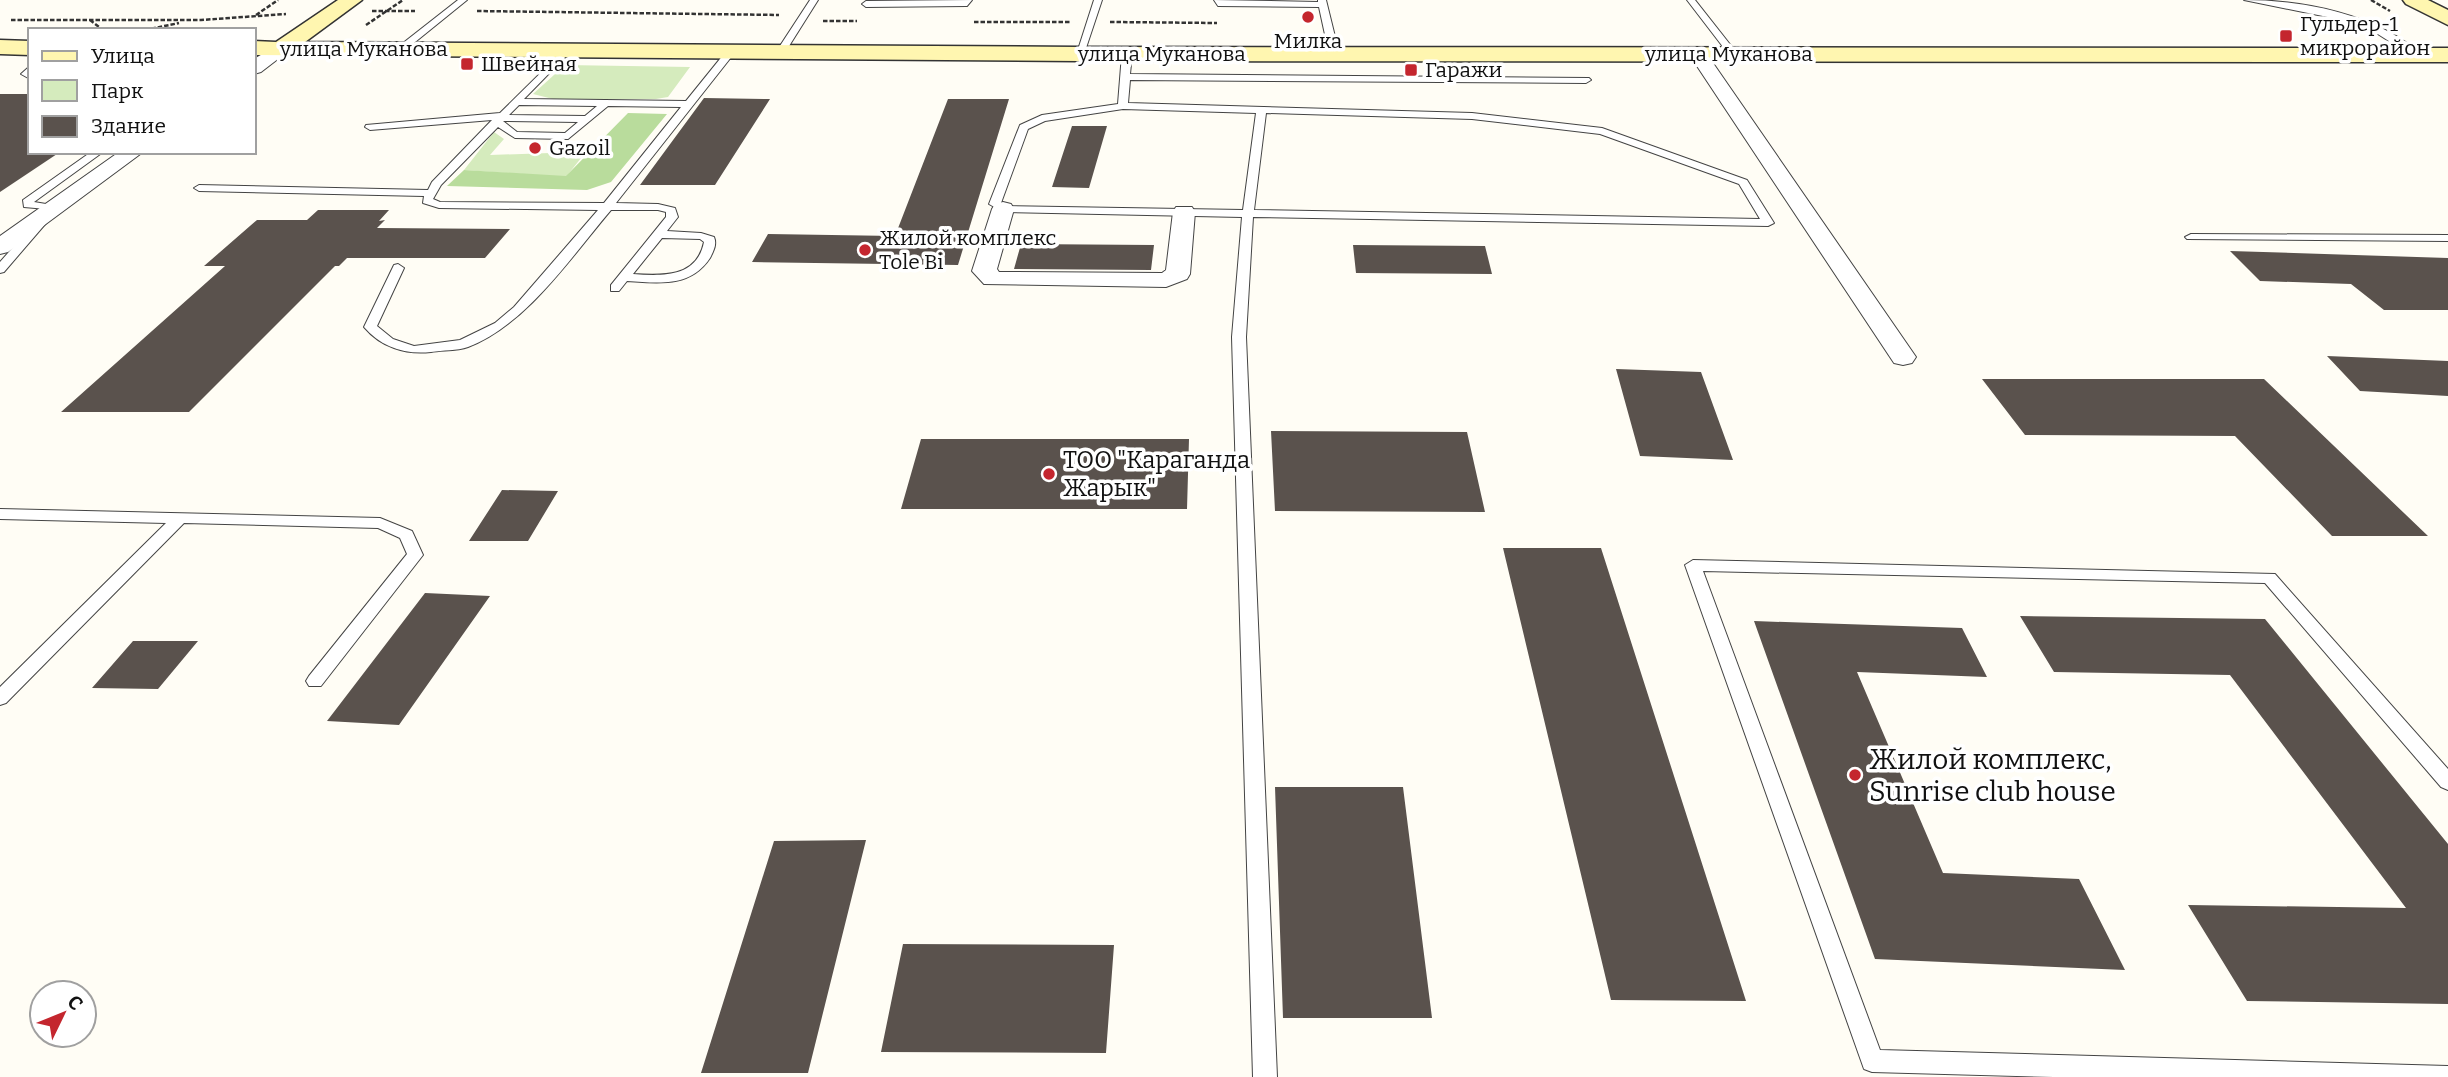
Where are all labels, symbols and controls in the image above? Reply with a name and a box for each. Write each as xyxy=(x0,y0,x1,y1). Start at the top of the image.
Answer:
marker: Милка xyxy=(1300,9,1316,25)
place label: Гульдер-1 микрорайон xyxy=(2300,11,2430,61)
legend xyxy=(28,28,256,154)
place label: Милка xyxy=(1274,28,1343,54)
marker: Гульдер-1 микрорайон xyxy=(2278,28,2294,44)
street label: улица Муканова xyxy=(279,36,448,62)
street label: улица Муканова xyxy=(1077,41,1246,67)
street label: улица Муканова xyxy=(1644,41,1813,67)
text: Улица xyxy=(91,43,155,69)
place label: Швейная xyxy=(481,51,577,77)
marker: Швейная xyxy=(459,56,475,72)
place label: Гаражи xyxy=(1425,57,1502,83)
marker: Гаражи xyxy=(1403,62,1419,78)
text: Парк xyxy=(91,78,144,104)
text: Здание xyxy=(91,113,166,139)
place label: Gazoil xyxy=(549,135,610,161)
marker: Gazoil xyxy=(527,140,543,156)
place label: Жилой комплекс Tole Bi xyxy=(879,225,1056,275)
marker: Жилой комплекс Tole Bi xyxy=(857,242,873,258)
place label: ТОО "Караганда Жарык" xyxy=(1063,446,1250,502)
marker: ТОО "Караганда Жарык" xyxy=(1041,466,1057,482)
place label: Жилой комплекс, Sunrise club house xyxy=(1869,743,2116,808)
marker: Жилой комплекс, Sunrise club house xyxy=(1847,767,1863,783)
north arrow xyxy=(28,979,98,1049)
text: С xyxy=(63,991,88,1015)

